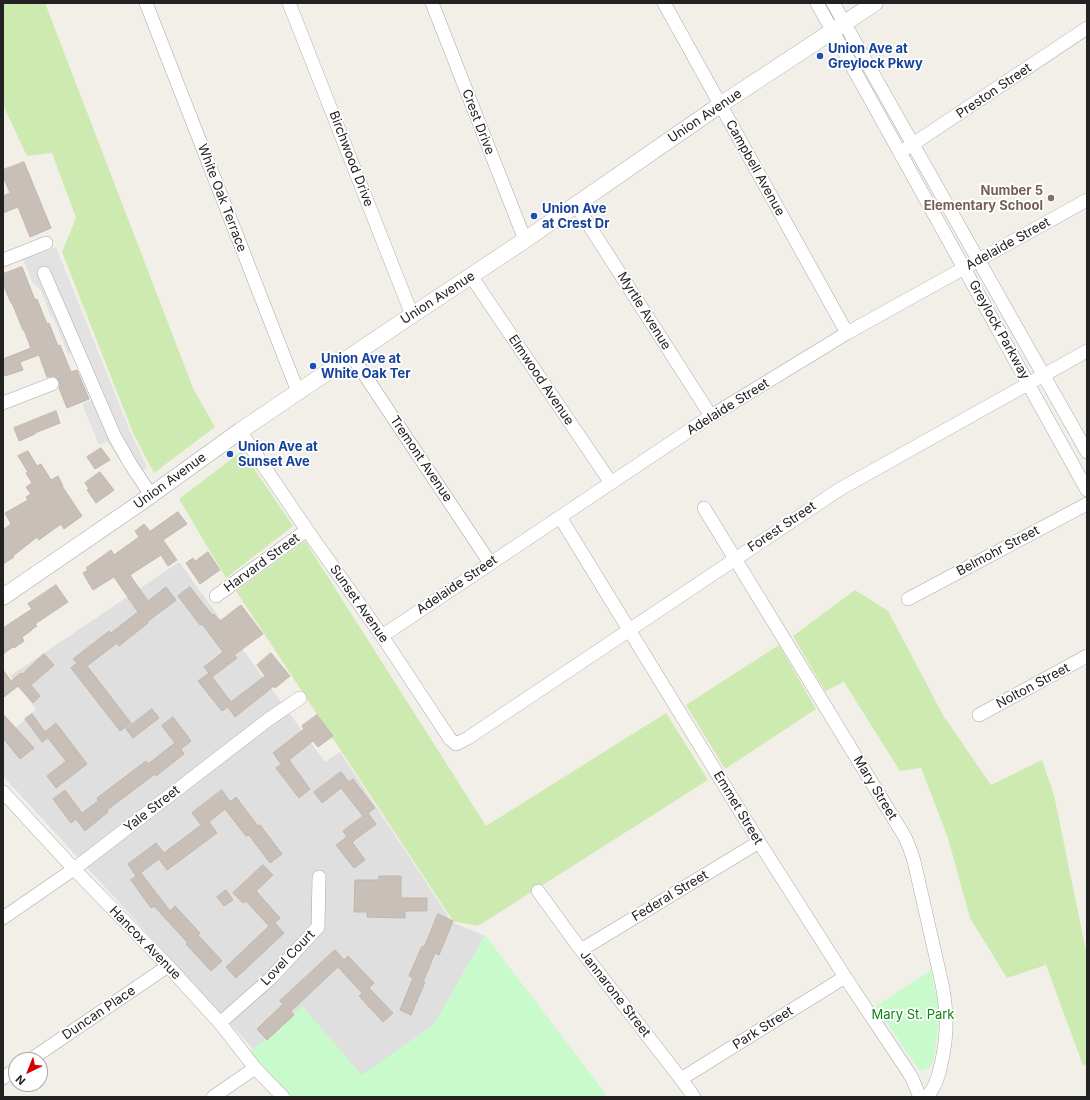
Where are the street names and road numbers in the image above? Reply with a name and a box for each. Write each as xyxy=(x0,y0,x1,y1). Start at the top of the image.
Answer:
street label: Preston Street xyxy=(953,60,1035,122)
street label: Union Avenue xyxy=(665,86,745,146)
street label: Crest Drive xyxy=(458,87,498,157)
street label: Birchwood Drive xyxy=(326,109,376,209)
street label: Campbell Avenue xyxy=(722,117,788,219)
street label: White Oak Terrace xyxy=(194,142,250,254)
street label: Adelaide Street xyxy=(963,214,1053,274)
street label: Union Avenue xyxy=(398,268,478,328)
street label: Myrtle Avenue xyxy=(614,269,674,353)
street label: Greylock Parkway xyxy=(965,278,1033,382)
street label: Elmwood Avenue xyxy=(505,332,577,428)
street label: Adelaide Street xyxy=(684,375,772,439)
street label: Tremont Avenue xyxy=(386,413,456,505)
street label: Union Avenue xyxy=(131,450,209,512)
street label: Forest Street xyxy=(745,499,819,555)
street label: Belmohr Street xyxy=(954,523,1042,579)
street label: Harvard Street xyxy=(221,530,303,596)
street label: Adelaide Street xyxy=(414,552,500,618)
street label: Sunset Avenue xyxy=(326,562,392,646)
street label: Nolton Street xyxy=(994,660,1072,712)
street label: Mary Street xyxy=(850,753,900,823)
street label: Emmet Street xyxy=(710,769,766,847)
street label: Yale Street xyxy=(121,782,183,836)
street label: Federal Street xyxy=(629,867,711,925)
street label: Hancox Avenue xyxy=(106,903,184,983)
street label: Lovel Court xyxy=(258,927,318,989)
street label: Jannarone Street xyxy=(576,948,654,1040)
street label: Duncan Place xyxy=(60,983,138,1043)
street label: Park Street xyxy=(730,1003,796,1053)

